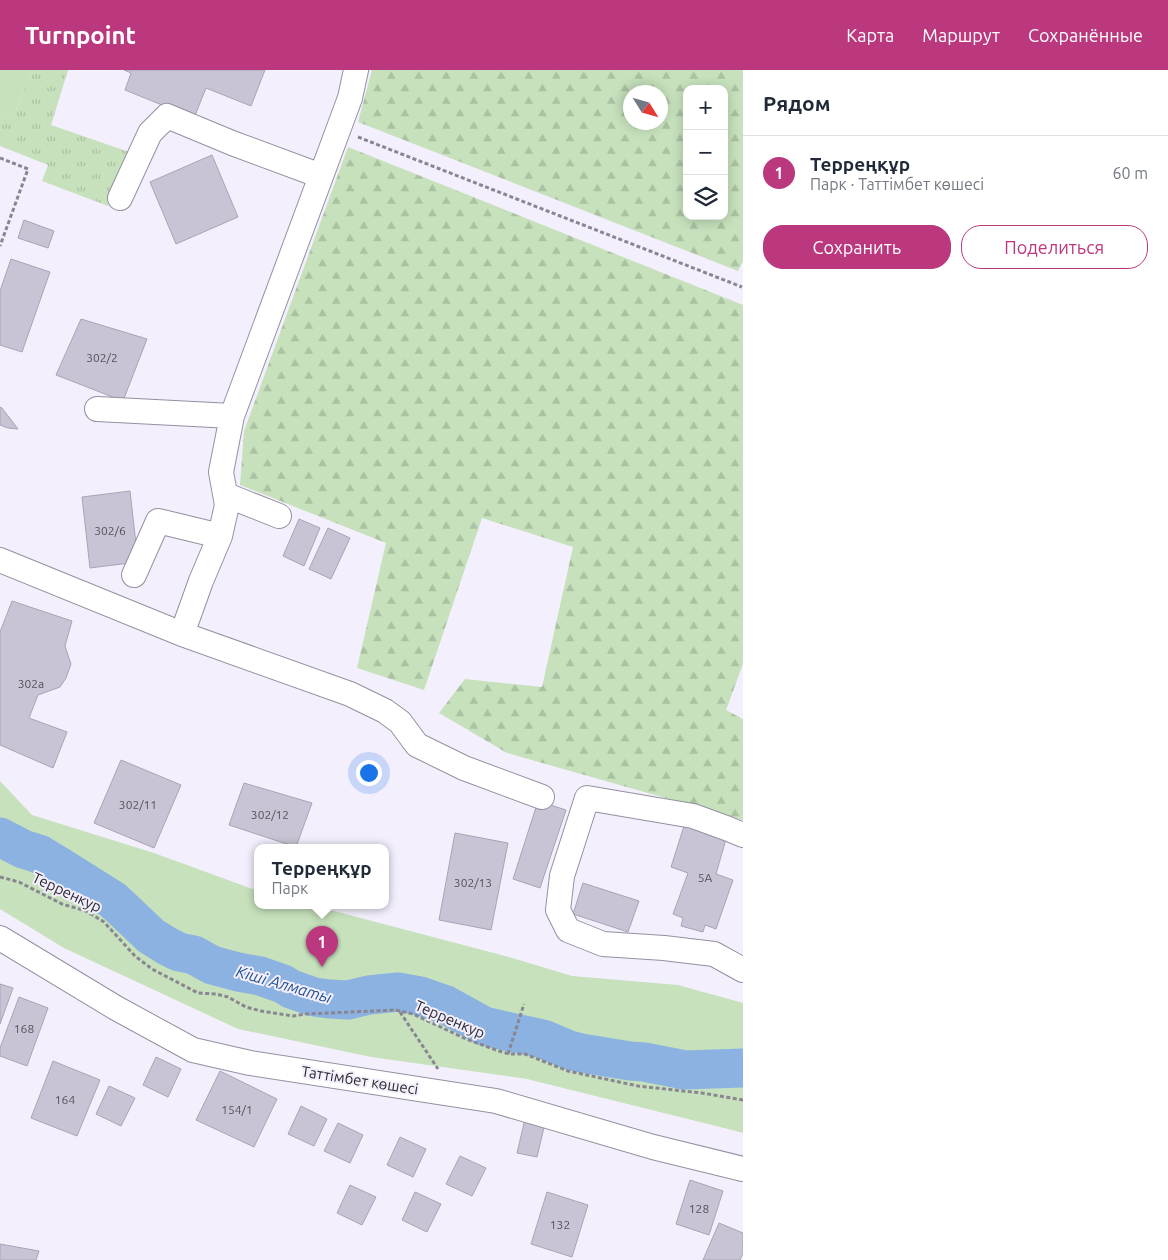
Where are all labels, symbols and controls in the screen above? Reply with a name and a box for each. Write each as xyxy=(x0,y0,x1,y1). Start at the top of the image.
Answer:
text: Turnpoint xyxy=(25,22,136,49)
text: Карта xyxy=(846,25,894,45)
text: Маршрут xyxy=(922,25,1000,45)
text: Сохранённые xyxy=(1028,25,1143,45)
north arrow xyxy=(623,85,668,130)
map controls xyxy=(683,85,728,220)
button: + xyxy=(683,85,728,130)
text: Рядом xyxy=(763,91,831,115)
button: − xyxy=(683,130,728,175)
text: Терреңқұр xyxy=(810,153,910,175)
text: 1 xyxy=(774,164,784,182)
text: 60 m xyxy=(1112,164,1148,182)
button: layers xyxy=(683,175,728,220)
text: Парк · Таттімбет көшесі xyxy=(810,175,984,193)
button: Сохранить xyxy=(763,225,951,269)
button: Поделиться xyxy=(961,225,1148,269)
house number: 302/2 xyxy=(86,351,118,364)
house number: 302/6 xyxy=(94,524,126,537)
house number: 302а xyxy=(18,677,44,690)
your location xyxy=(356,760,382,786)
house number: 302/11 xyxy=(119,798,157,811)
house number: 302/12 xyxy=(251,808,289,821)
popup xyxy=(254,844,389,909)
text: Терреңқұр xyxy=(271,857,372,879)
street label: Терренкур xyxy=(30,869,104,915)
house number: 5А xyxy=(698,871,712,884)
house number: 302/13 xyxy=(454,876,492,889)
text: Парк xyxy=(271,879,308,897)
pin: 1 xyxy=(306,926,338,967)
water label: Кіші Алматы xyxy=(234,962,334,1006)
street label: Терренкур xyxy=(412,997,488,1041)
house number: 168 xyxy=(14,1022,34,1035)
street label: Таттімбет көшесі xyxy=(300,1062,420,1098)
house number: 164 xyxy=(55,1093,75,1106)
house number: 154/1 xyxy=(221,1103,253,1116)
house number: 128 xyxy=(689,1202,709,1215)
house number: 132 xyxy=(550,1218,570,1231)

